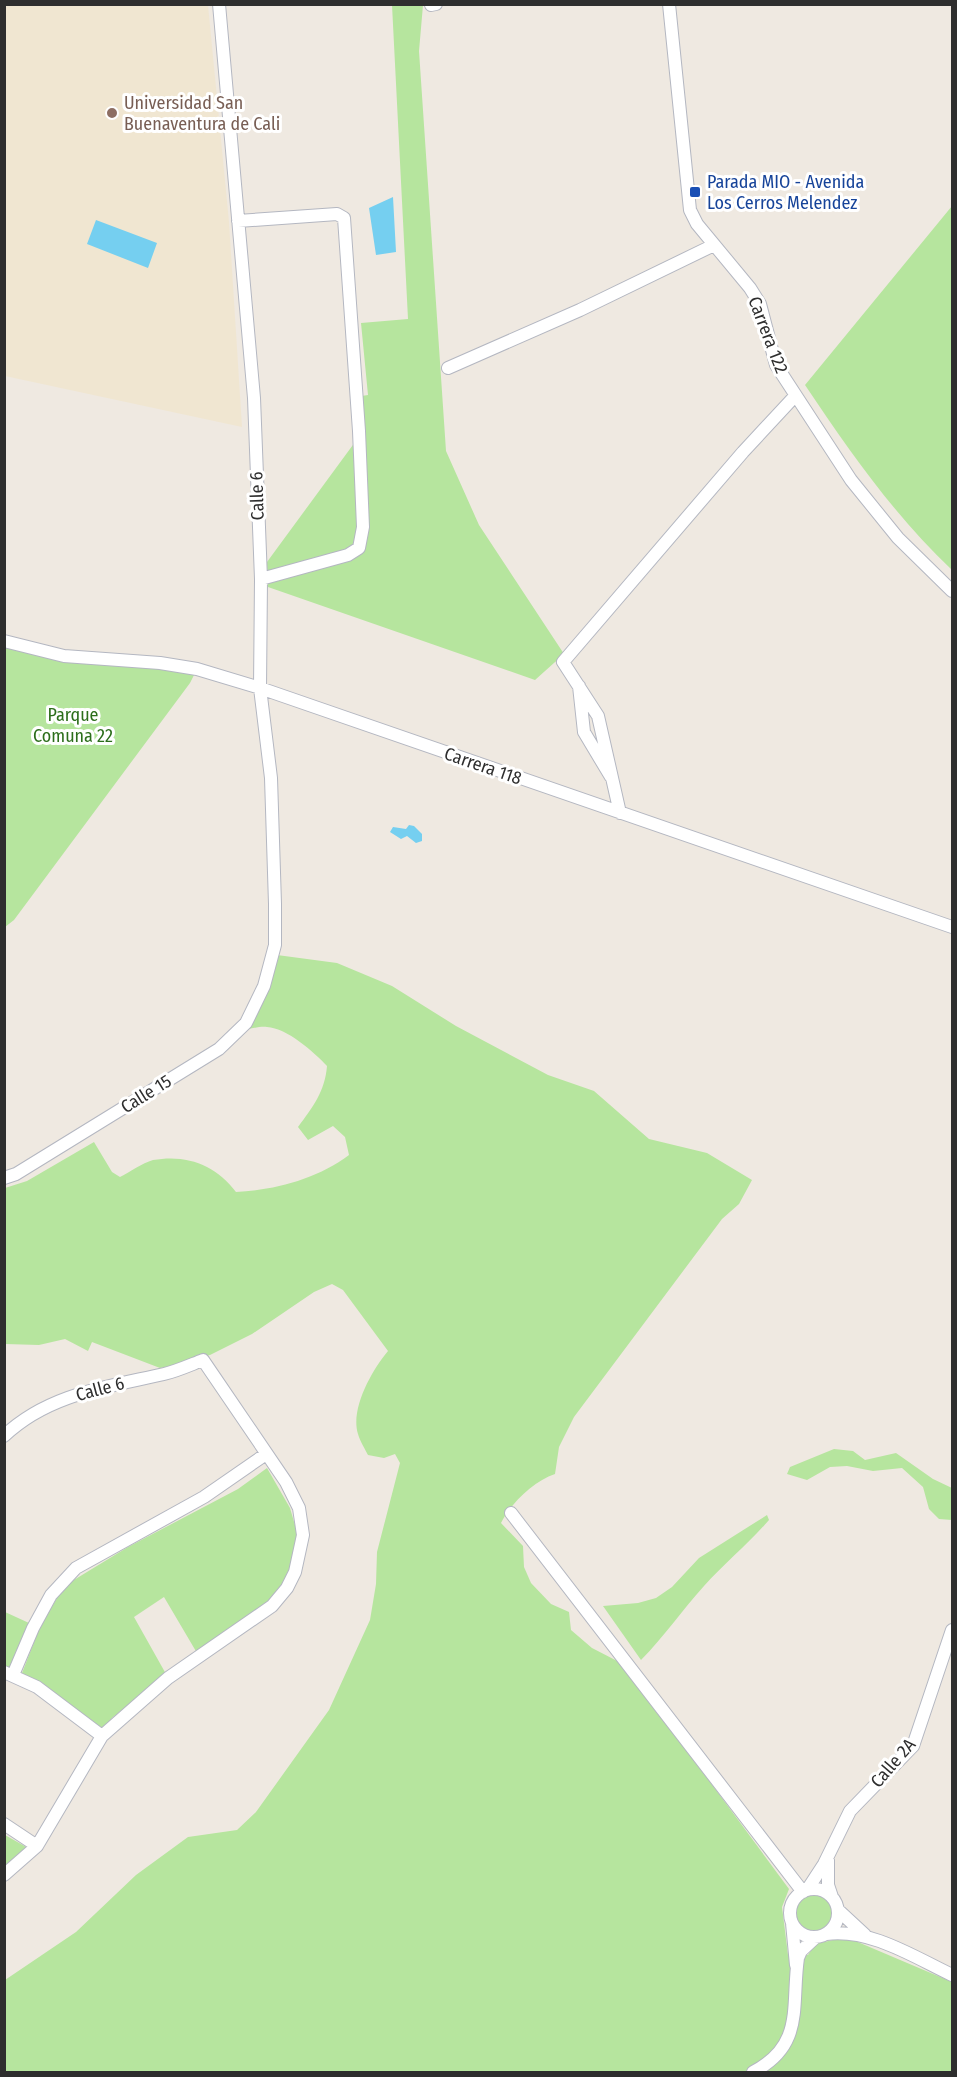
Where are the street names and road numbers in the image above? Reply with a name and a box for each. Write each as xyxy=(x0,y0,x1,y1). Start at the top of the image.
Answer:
street label: Carrera 122 xyxy=(743,294,793,377)
street label: Calle 6 xyxy=(245,471,269,521)
street label: Carrera 118 xyxy=(441,743,525,789)
street label: Calle 15 xyxy=(117,1070,175,1118)
street label: Calle 6 xyxy=(73,1372,127,1406)
street label: Calle 2A xyxy=(866,1734,921,1792)

